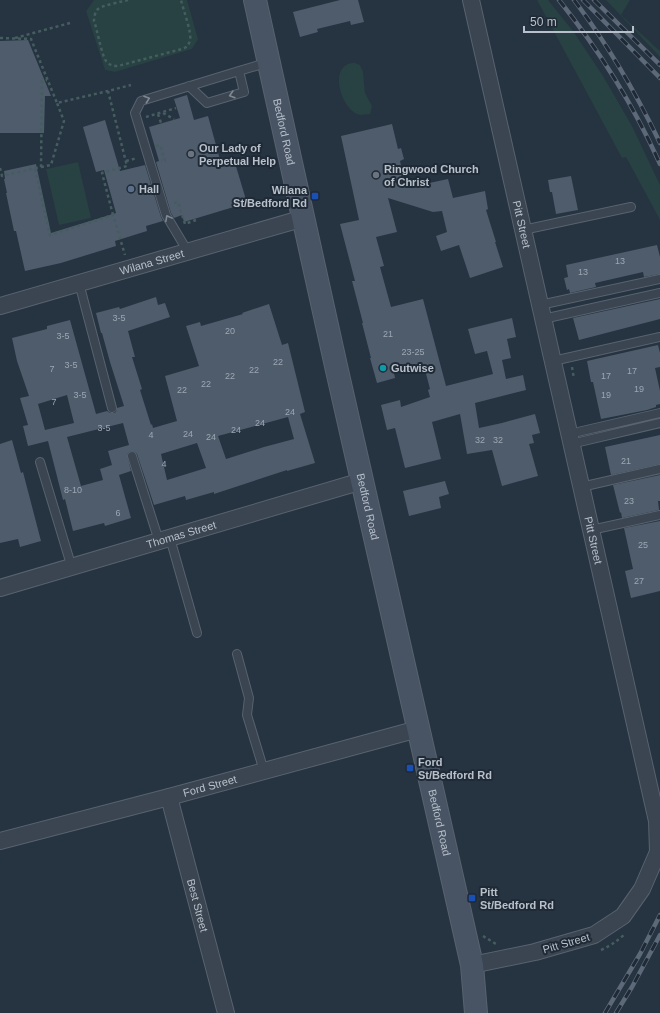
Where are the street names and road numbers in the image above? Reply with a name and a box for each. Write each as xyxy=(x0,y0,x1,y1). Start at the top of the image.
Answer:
street label: Bedford Road xyxy=(271,97,297,166)
street label: Pitt Street xyxy=(511,199,533,249)
street label: Wilana Street xyxy=(118,247,185,277)
street label: Bedford Road xyxy=(355,472,381,541)
street label: Pitt Street xyxy=(582,515,605,565)
street label: Thomas Street xyxy=(145,518,218,550)
street label: Ford Street xyxy=(182,773,238,799)
street label: Bedford Road xyxy=(426,788,453,857)
street label: Best Street xyxy=(185,877,210,933)
street label: Pitt Street xyxy=(541,931,591,955)

